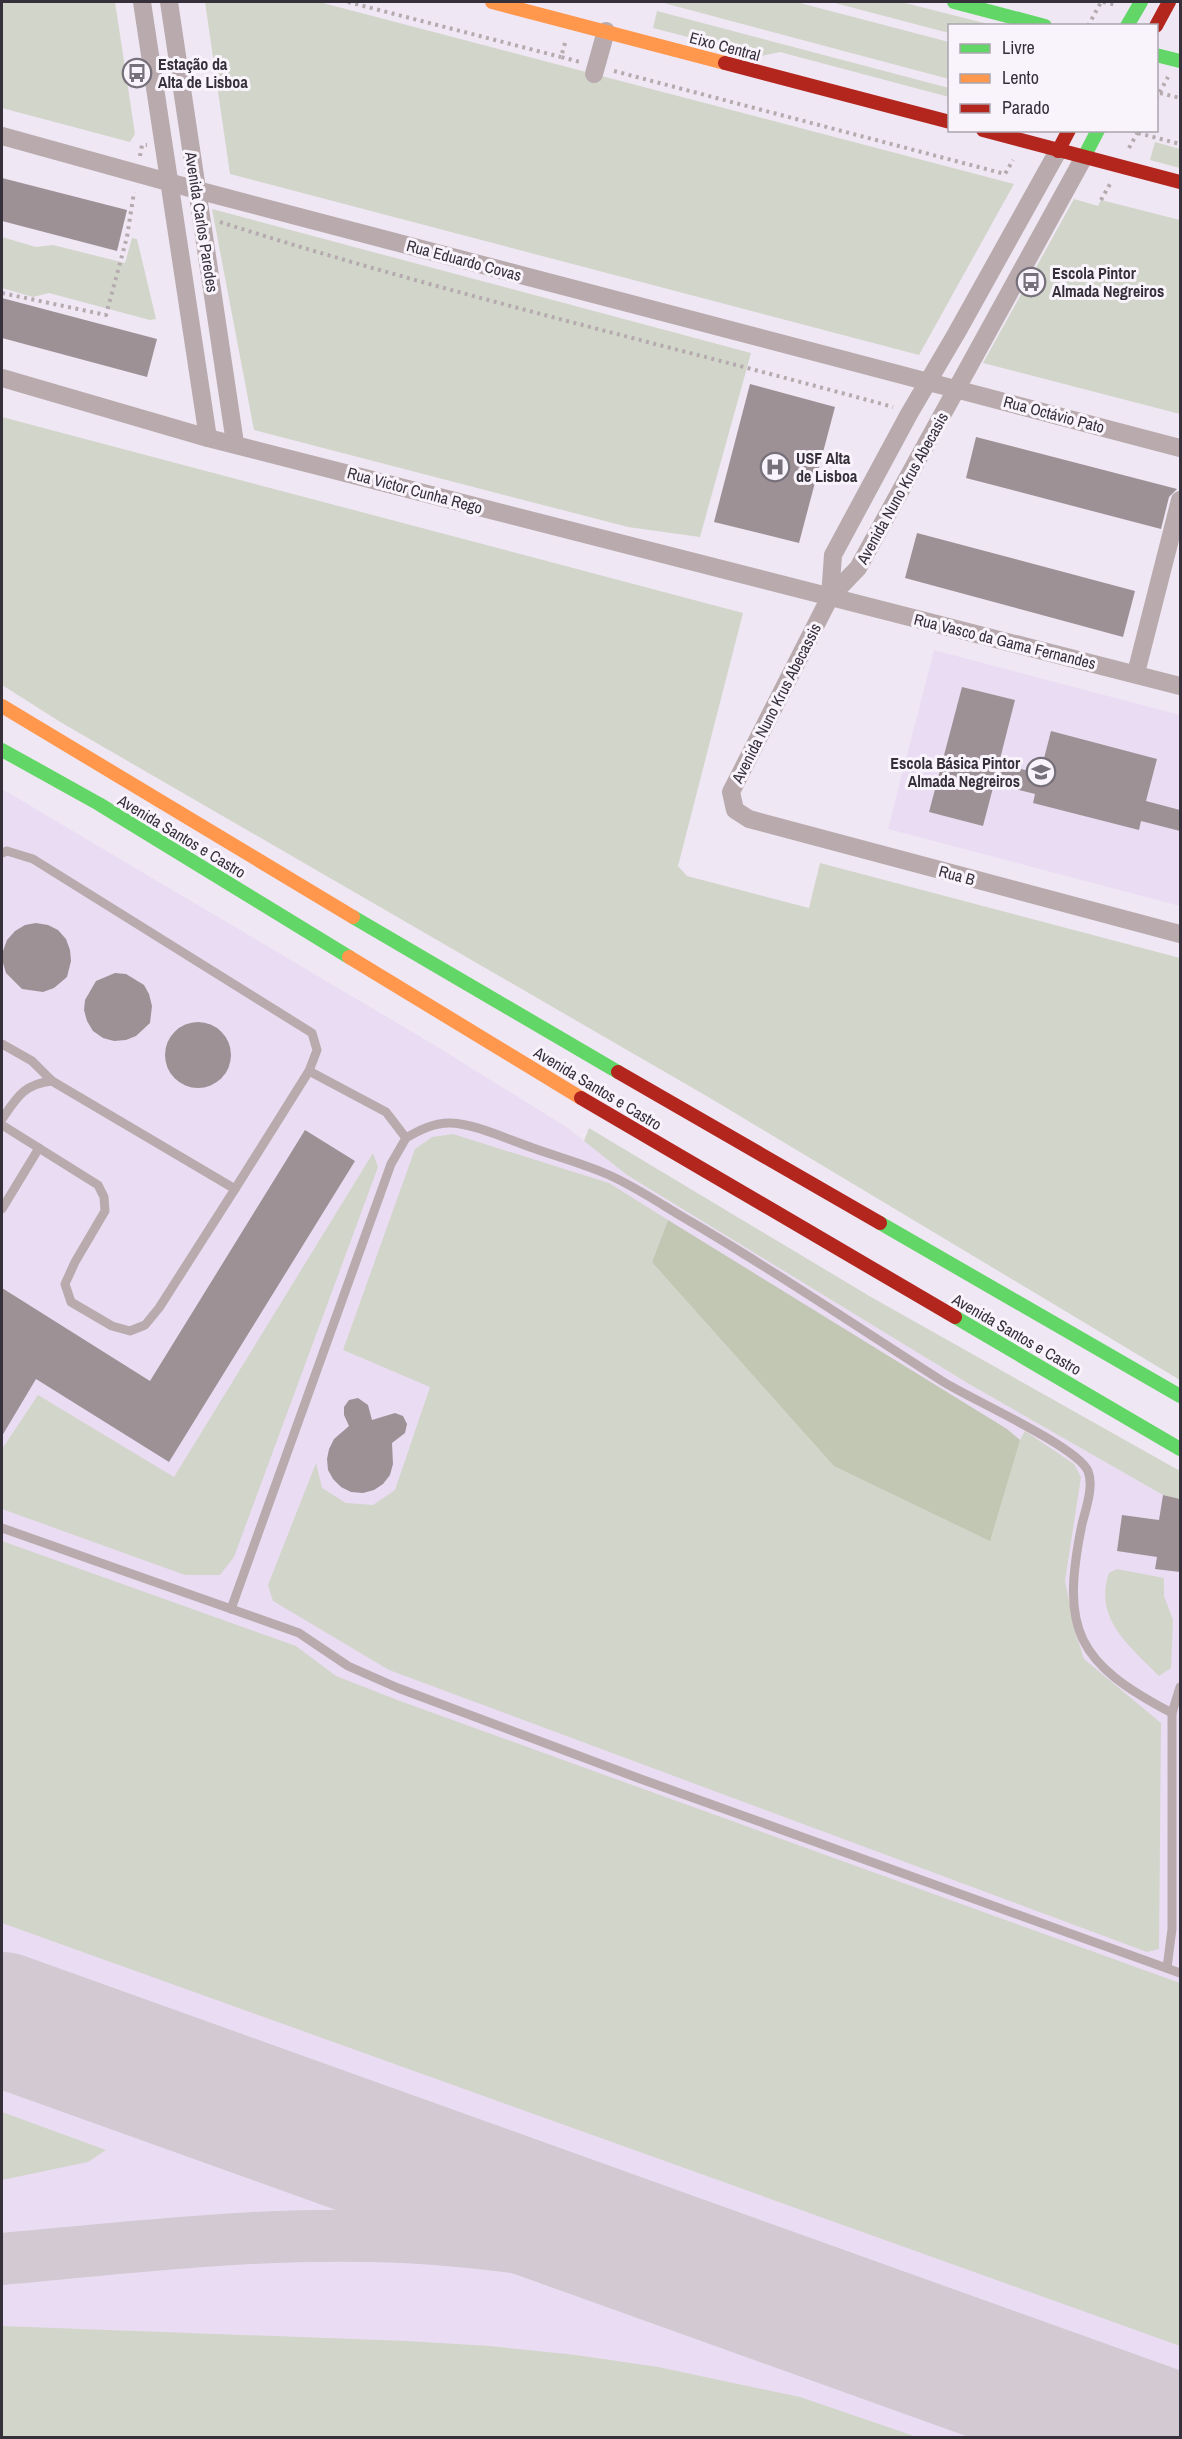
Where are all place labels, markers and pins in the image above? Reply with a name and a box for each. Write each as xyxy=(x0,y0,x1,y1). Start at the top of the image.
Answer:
place label: Estação da Alta de Lisboa xyxy=(158,53,248,93)
bus stop icon: Estação da Alta de Lisboa xyxy=(121,57,153,89)
place label: Escola Pintor Almada Negreiros xyxy=(1052,262,1164,302)
bus stop icon: Escola Pintor Almada Negreiros xyxy=(1015,266,1047,298)
place label: USF Alta de Lisboa xyxy=(796,447,858,487)
hospital icon: USF Alta de Lisboa xyxy=(759,451,791,483)
place label: Escola Básica Pintor Almada Negreiros xyxy=(890,752,1021,792)
school or university icon: Escola Básica Pintor Almada Negreiros xyxy=(1025,756,1057,788)

